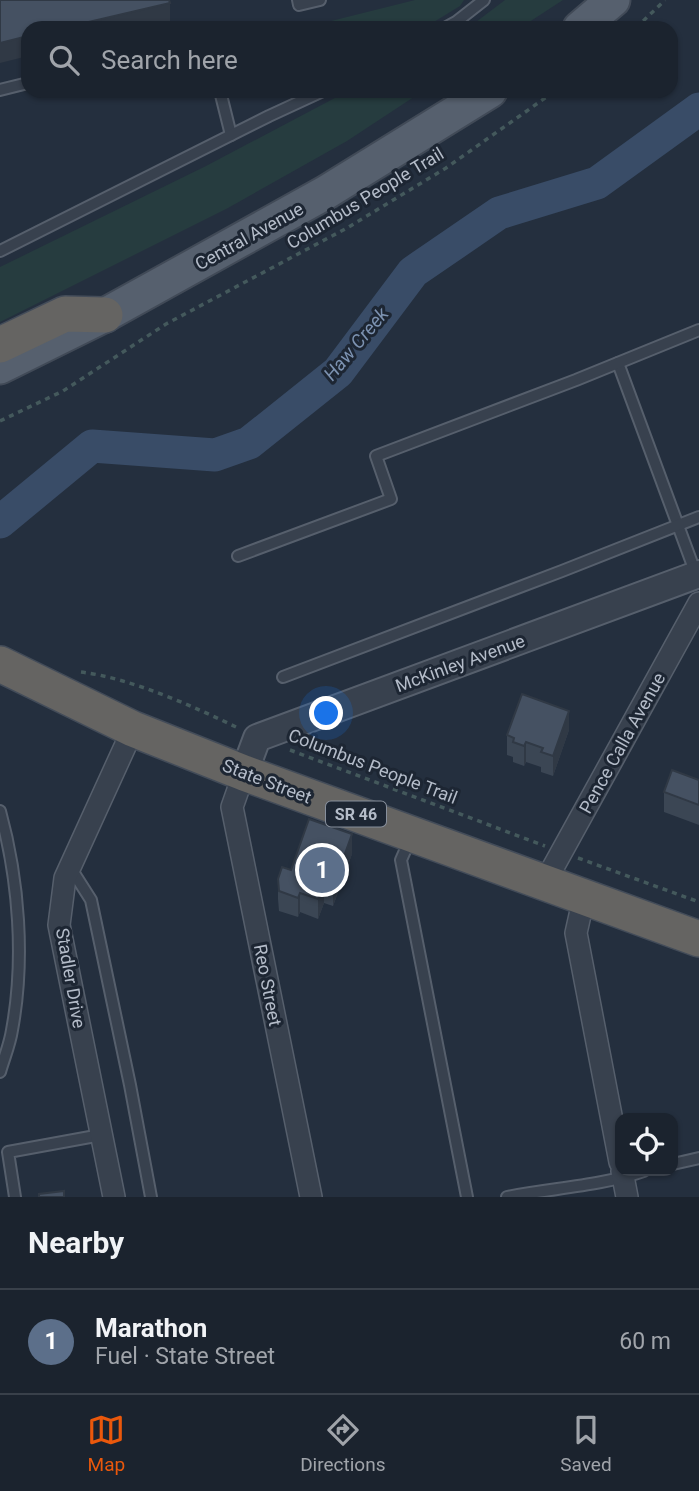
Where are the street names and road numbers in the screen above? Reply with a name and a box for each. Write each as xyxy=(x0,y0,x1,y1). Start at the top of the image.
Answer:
street label: Columbus People Trail xyxy=(283,143,447,253)
street label: Central Avenue xyxy=(191,198,307,274)
street label: McKinley Avenue xyxy=(392,630,528,696)
street label: Pence Calla Avenue xyxy=(575,669,669,817)
street label: Columbus People Trail xyxy=(285,724,461,808)
street label: State Street xyxy=(219,754,315,808)
road number: SR 46 xyxy=(326,802,386,827)
street label: Stadler Drive xyxy=(52,926,90,1030)
street label: Reo Street xyxy=(250,942,286,1028)

